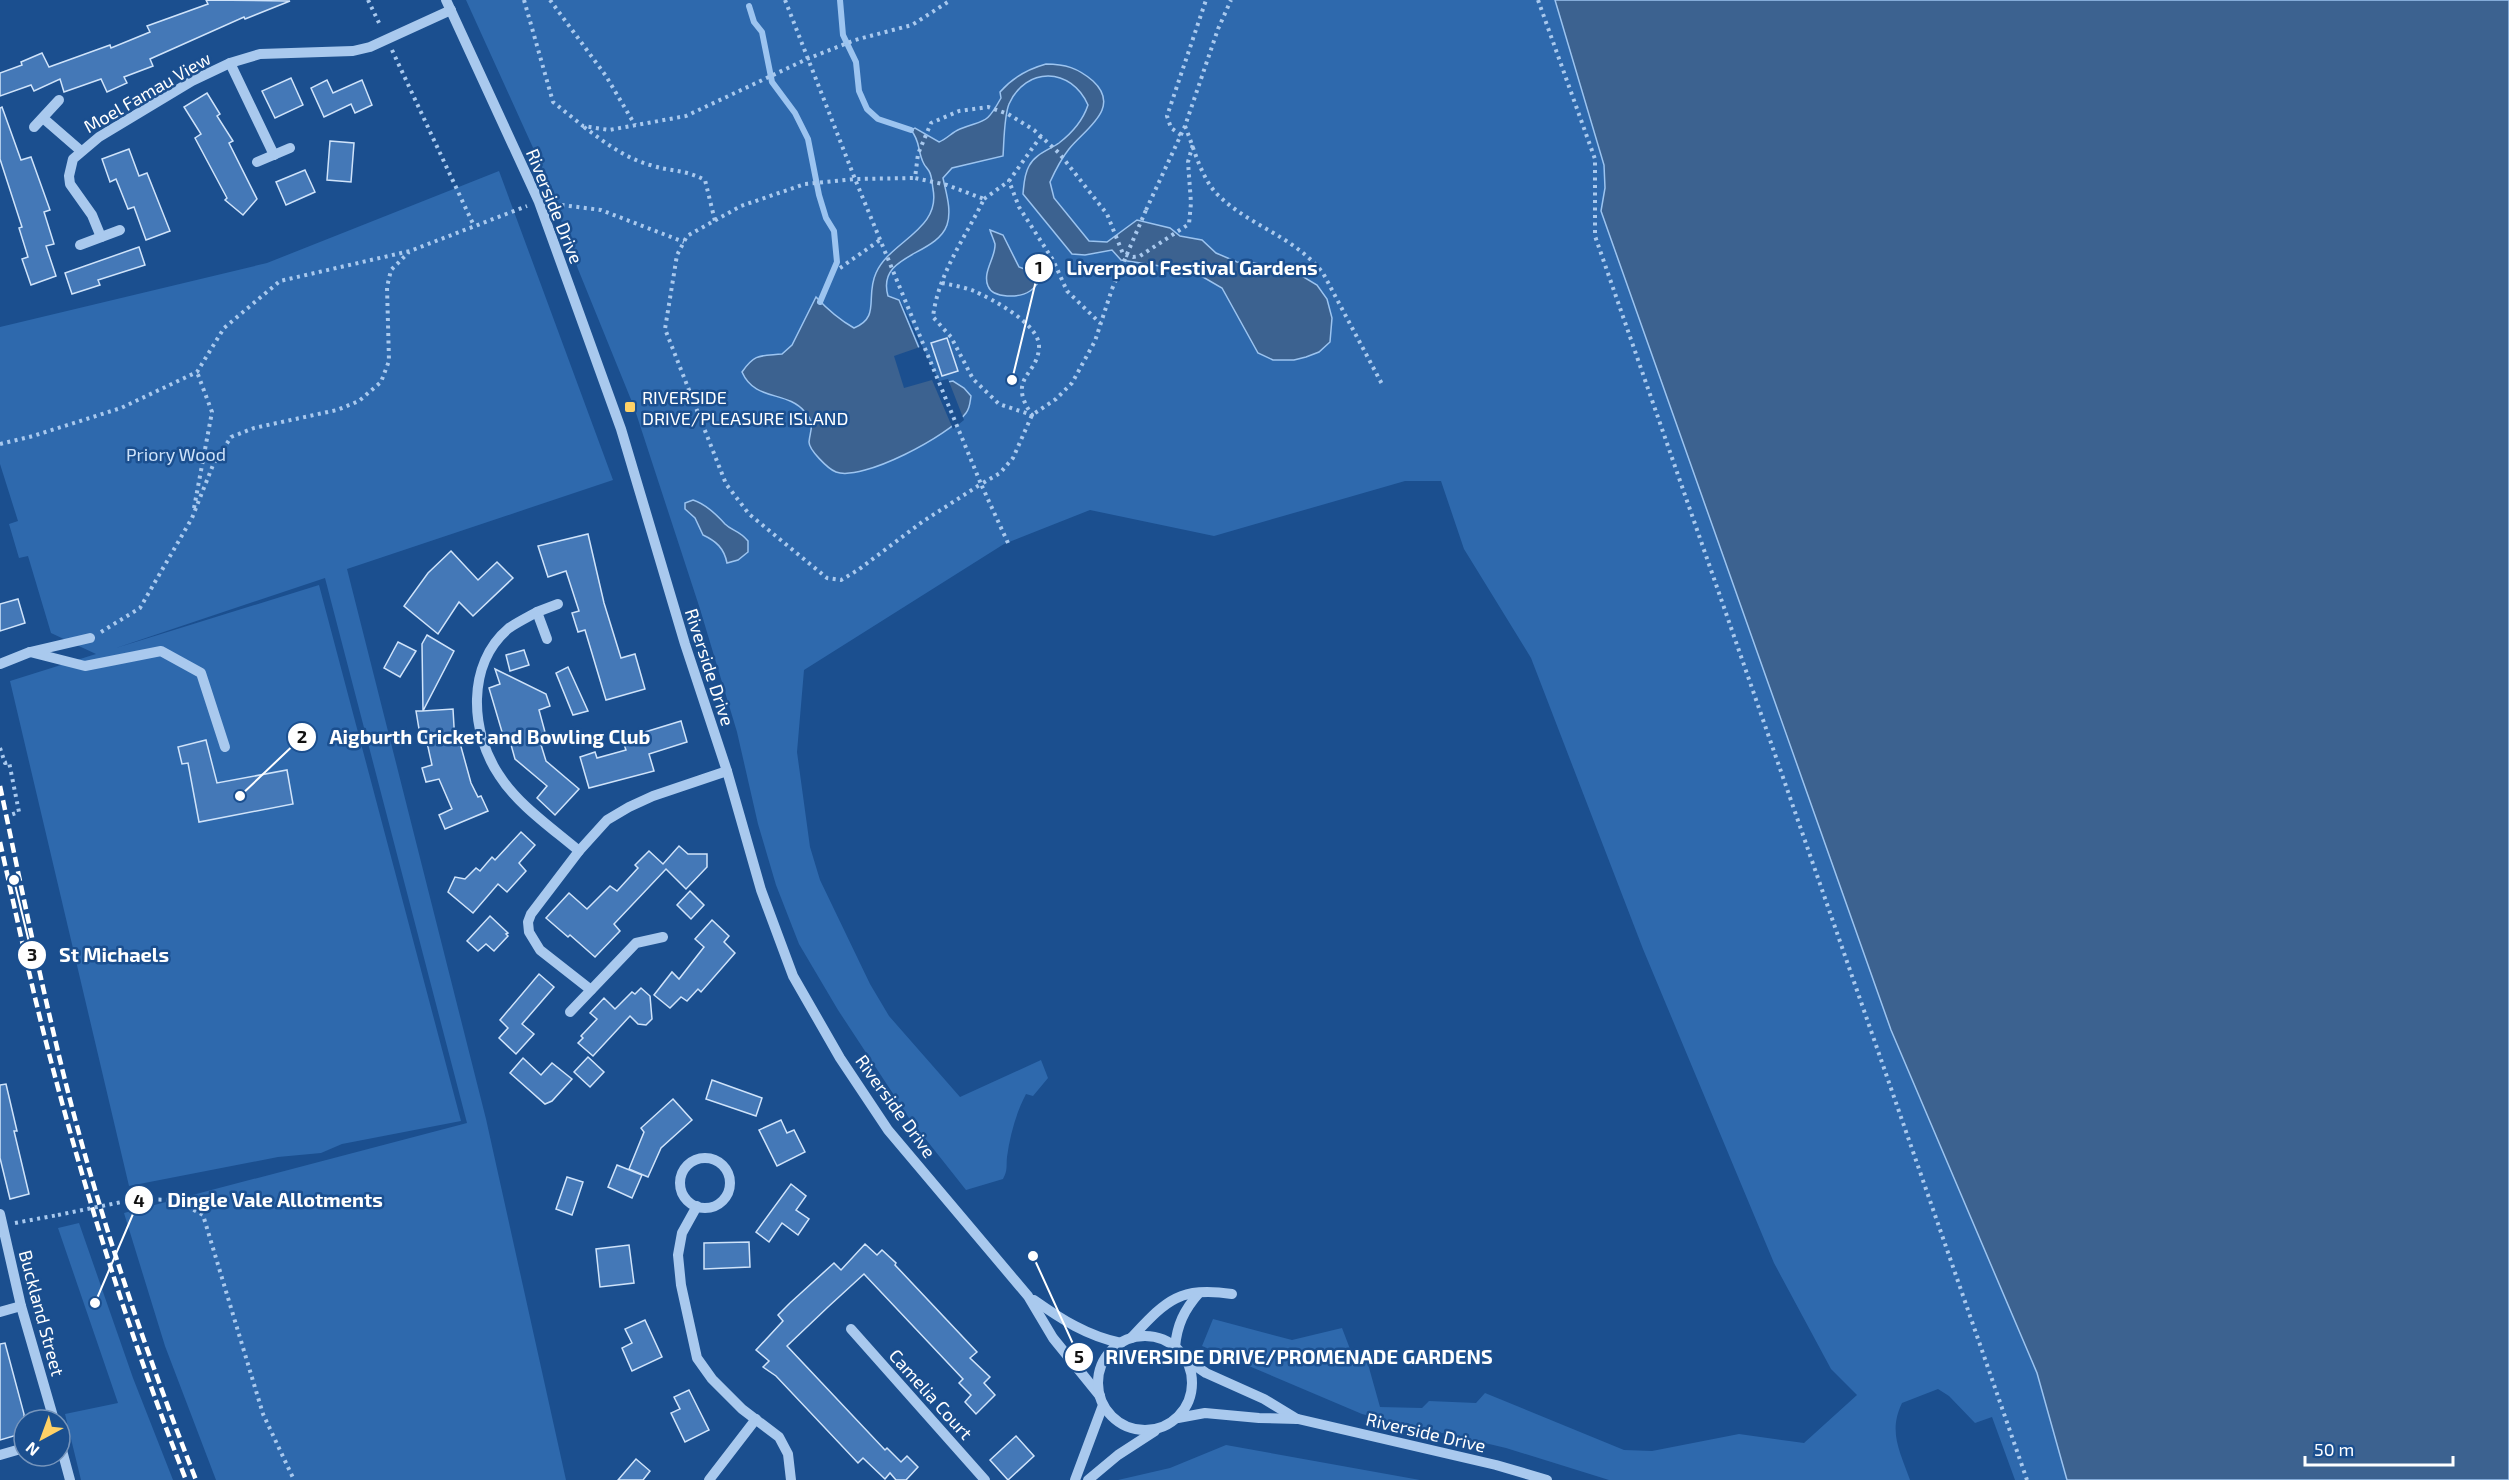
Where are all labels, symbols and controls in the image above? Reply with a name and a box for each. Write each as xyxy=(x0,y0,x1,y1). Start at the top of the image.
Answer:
street label: Moel Famau View xyxy=(80,47,215,137)
street label: Riverside Drive xyxy=(522,145,588,267)
callout: Liverpool Festival Gardens xyxy=(1024,249,1330,287)
text: Liverpool Festival Gardens xyxy=(1066,255,1318,279)
text: 1 xyxy=(1035,256,1043,278)
place label: RIVERSIDE DRIVE/PLEASURE ISLAND xyxy=(642,386,849,429)
marker: RIVERSIDE DRIVE/PLEASURE ISLAND xyxy=(623,400,637,414)
park label: Priory Wood xyxy=(126,443,226,465)
street label: Riverside Drive xyxy=(681,605,739,729)
callout: Aigburth Cricket and Bowling Club xyxy=(287,718,662,756)
text: Aigburth Cricket and Bowling Club xyxy=(330,724,651,748)
text: 2 xyxy=(297,725,307,747)
callout: St Michaels xyxy=(17,936,181,974)
text: St Michaels xyxy=(59,942,169,966)
text: 3 xyxy=(27,943,37,965)
street label: Riverside Drive xyxy=(851,1050,941,1162)
callout: Dingle Vale Allotments xyxy=(124,1181,395,1219)
text: Dingle Vale Allotments xyxy=(167,1187,383,1211)
text: 4 xyxy=(133,1189,145,1211)
street label: Buckland Street xyxy=(15,1248,69,1378)
callout: RIVERSIDE DRIVE/PROMENADE GARDENS xyxy=(1064,1338,1505,1376)
street label: Camelia Court xyxy=(885,1344,977,1444)
text: RIVERSIDE DRIVE/PROMENADE GARDENS xyxy=(1105,1344,1493,1368)
text: 5 xyxy=(1074,1345,1084,1367)
north arrow xyxy=(12,1408,72,1468)
street label: Riverside Drive xyxy=(1364,1408,1488,1456)
scale bar xyxy=(2305,1429,2454,1467)
text: 50 m xyxy=(2314,1438,2354,1460)
text: N xyxy=(21,1439,42,1461)

